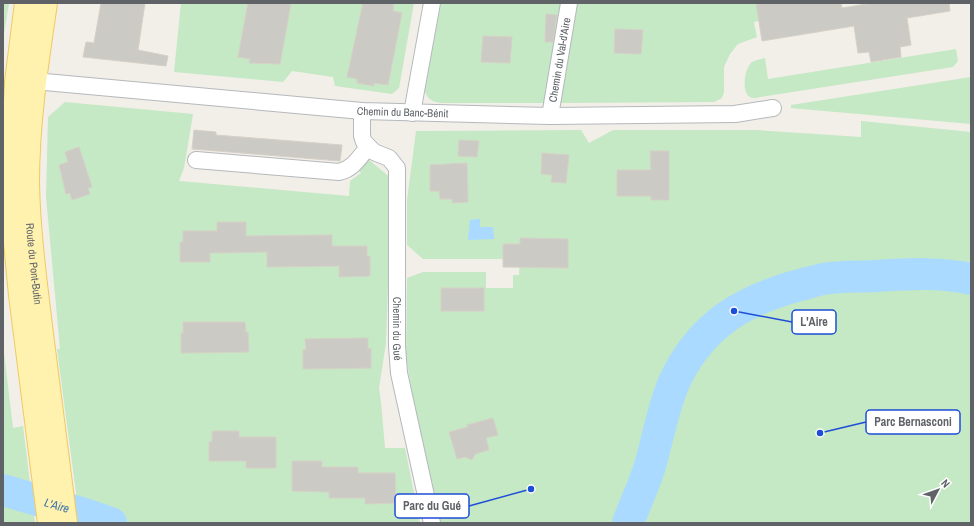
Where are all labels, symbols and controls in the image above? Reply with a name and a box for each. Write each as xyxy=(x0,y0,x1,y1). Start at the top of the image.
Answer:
street label: Chemin du Val-d'Aire xyxy=(545,16,573,103)
street label: Chemin du Banc-Bénit xyxy=(356,104,449,120)
street label: Route du Pont-Butin xyxy=(23,222,45,305)
street label: Chemin du Gué xyxy=(390,297,405,361)
callout: L'Aire xyxy=(792,310,836,334)
text: L'Aire xyxy=(800,314,828,330)
callout: Parc Bernasconi xyxy=(866,410,960,434)
text: Parc Bernasconi xyxy=(874,414,952,430)
north arrow xyxy=(918,470,958,510)
text: N xyxy=(938,476,953,490)
water label: L'Aire xyxy=(42,494,72,517)
callout: Parc du Gué xyxy=(395,494,469,518)
text: Parc du Gué xyxy=(403,498,462,514)

